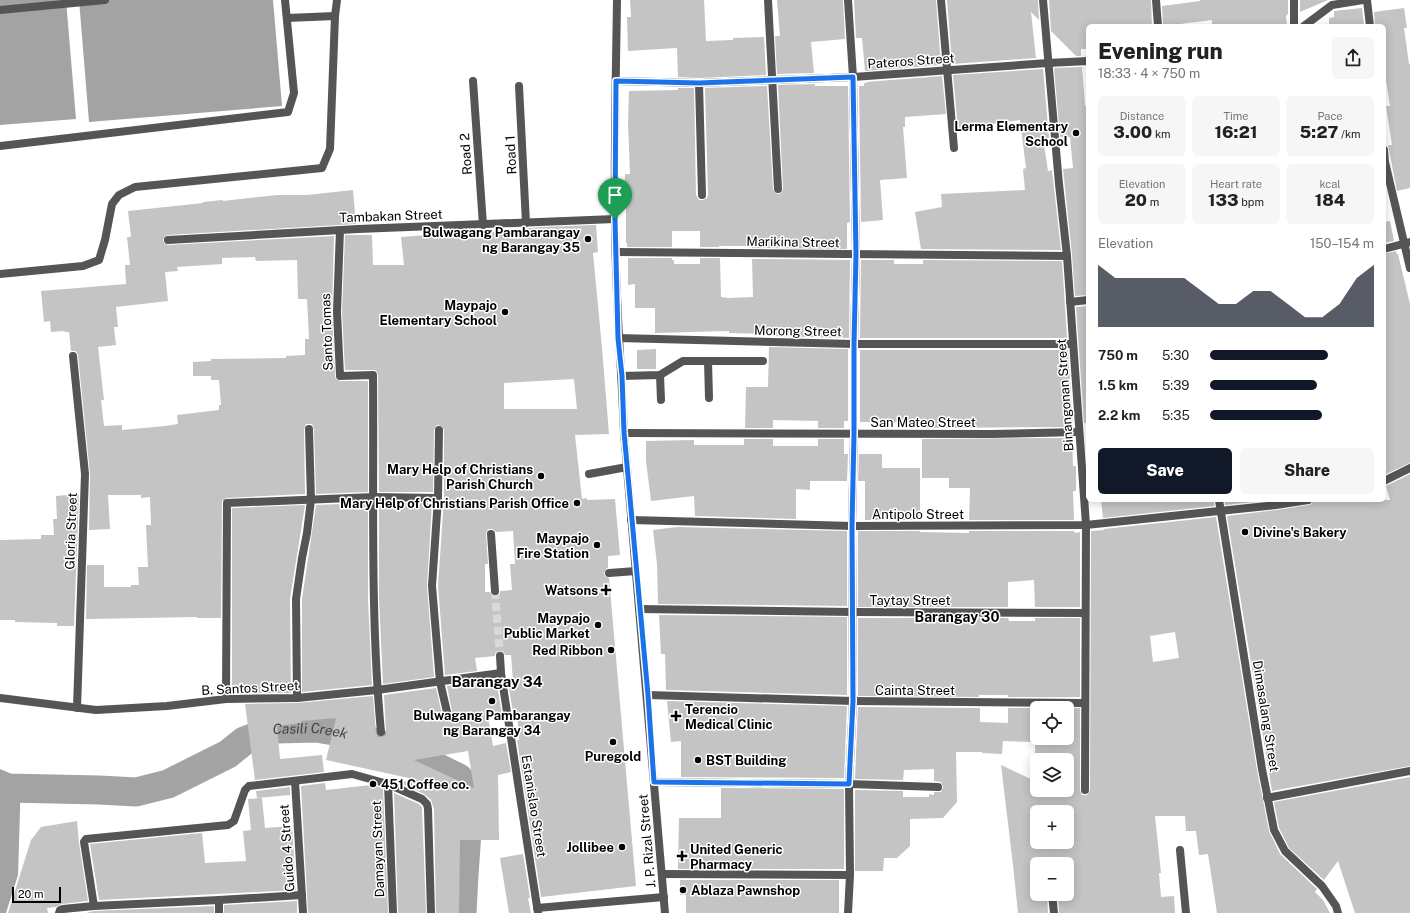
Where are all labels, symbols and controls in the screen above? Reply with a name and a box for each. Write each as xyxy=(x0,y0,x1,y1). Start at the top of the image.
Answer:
button: share xyxy=(1332,37,1374,79)
text: Evening run xyxy=(1098,38,1223,64)
street label: Pateros Street xyxy=(867,50,955,72)
text: 18:33 · 4 × 750 m xyxy=(1098,66,1200,81)
text: Distance xyxy=(1120,110,1164,122)
text: Time xyxy=(1223,110,1249,122)
text: Pace xyxy=(1317,110,1343,122)
place label: Lerma Elementary School xyxy=(954,119,1069,149)
text: 3.00 xyxy=(1113,122,1152,142)
text: 16:21 xyxy=(1215,122,1257,142)
text: 5:27 xyxy=(1299,122,1338,142)
marker: Lerma Elementary School xyxy=(1071,128,1081,138)
text: km xyxy=(1152,128,1171,140)
text: /km xyxy=(1338,128,1361,140)
street label: Road 2 xyxy=(457,132,475,175)
street label: Road 1 xyxy=(502,135,520,175)
pin xyxy=(598,178,632,219)
text: Elevation xyxy=(1119,178,1165,190)
text: Heart rate xyxy=(1210,178,1262,190)
text: kcal xyxy=(1319,178,1341,190)
icon: arrive xyxy=(604,184,626,206)
text: 20 xyxy=(1125,190,1147,210)
text: 133 xyxy=(1208,190,1239,210)
text: 184 xyxy=(1315,190,1345,210)
text: m xyxy=(1147,196,1159,208)
text: bpm xyxy=(1239,196,1264,208)
street label: Tambakan Street xyxy=(339,207,443,225)
place label: Bulwagang Pambarangay ng Barangay 35 xyxy=(423,225,581,255)
marker: Bulwagang Pambarangay ng Barangay 35 xyxy=(583,234,593,244)
street label: Marikina Street xyxy=(746,234,840,250)
text: Elevation xyxy=(1098,236,1153,251)
text: 150–154 m xyxy=(1310,236,1374,251)
street label: Santo Tomas xyxy=(318,293,336,371)
place label: Maypajo Elementary School xyxy=(379,298,497,328)
marker: Maypajo Elementary School xyxy=(500,307,510,317)
street label: Morong Street xyxy=(754,323,842,339)
street label: Binangonan Street xyxy=(1054,338,1076,452)
text: 750 m xyxy=(1098,348,1138,363)
text: 5:30 xyxy=(1162,348,1189,363)
text: 1.5 km xyxy=(1098,378,1138,393)
text: 5:39 xyxy=(1162,378,1189,393)
text: 2.2 km xyxy=(1098,408,1140,423)
text: 5:35 xyxy=(1162,408,1190,423)
street label: San Mateo Street xyxy=(870,415,976,430)
button: Save xyxy=(1098,448,1232,494)
button: Share xyxy=(1240,448,1374,494)
place label: Mary Help of Christians Parish Church xyxy=(387,462,533,492)
marker: Mary Help of Christians Parish Church xyxy=(536,471,546,481)
street label: Gloria Street xyxy=(62,492,80,570)
place label: Mary Help of Christians Parish Office xyxy=(340,496,569,511)
marker: Mary Help of Christians Parish Office xyxy=(572,498,582,508)
street label: Antipolo Street xyxy=(872,507,964,522)
place label: Divine's Bakery xyxy=(1253,525,1347,540)
marker: Divine's Bakery xyxy=(1240,527,1250,537)
place label: Maypajo Fire Station xyxy=(516,531,589,561)
marker: Maypajo Fire Station xyxy=(592,540,602,550)
place label: Watsons xyxy=(545,583,598,598)
marker: Watsons xyxy=(601,585,611,595)
street label: Taytay Street xyxy=(870,593,950,608)
district label: Barangay 30 xyxy=(915,609,999,625)
place label: Maypajo Public Market xyxy=(504,611,590,641)
marker: Maypajo Public Market xyxy=(593,620,603,630)
place label: Red Ribbon xyxy=(532,643,603,658)
marker: Red Ribbon xyxy=(606,645,616,655)
street label: Dimasalang Street xyxy=(1250,659,1282,773)
district label: Barangay 34 xyxy=(451,673,543,690)
street label: B. Santos Street xyxy=(201,678,299,698)
street label: Cainta Street xyxy=(875,683,955,698)
marker: Bulwagang Pambarangay ng Barangay 34 xyxy=(487,696,497,706)
map controls xyxy=(1030,701,1074,901)
button: locate xyxy=(1030,701,1074,745)
place label: Terencio Medical Clinic xyxy=(685,702,773,732)
place label: Bulwagang Pambarangay ng Barangay 34 xyxy=(413,708,571,738)
marker: Terencio Medical Clinic xyxy=(670,710,682,722)
water label: Casili Creek xyxy=(273,720,350,742)
marker: Puregold xyxy=(608,737,618,747)
place label: Puregold xyxy=(585,749,641,764)
place label: BST Building xyxy=(706,753,786,768)
button: layers xyxy=(1030,753,1074,797)
street label: Estanislao Street xyxy=(519,754,549,858)
marker: BST Building xyxy=(693,755,703,765)
place label: 451 Coffee co. xyxy=(381,777,469,792)
marker: 451 Coffee co. xyxy=(368,779,378,789)
street label: J. P. Rizal Street xyxy=(635,793,659,889)
street label: Damayan Street xyxy=(369,800,387,898)
street label: Guido 4 Street xyxy=(276,804,298,892)
button: + xyxy=(1030,805,1074,849)
place label: Jollibee xyxy=(567,840,614,855)
marker: Jollibee xyxy=(617,842,627,852)
place label: United Generic Pharmacy xyxy=(690,842,783,872)
marker: United Generic Pharmacy xyxy=(677,851,687,861)
button: − xyxy=(1030,857,1074,901)
place label: Ablaza Pawnshop xyxy=(691,883,800,898)
scale bar xyxy=(12,885,61,904)
marker: Ablaza Pawnshop xyxy=(678,885,688,895)
text: 20 m xyxy=(18,888,43,900)

